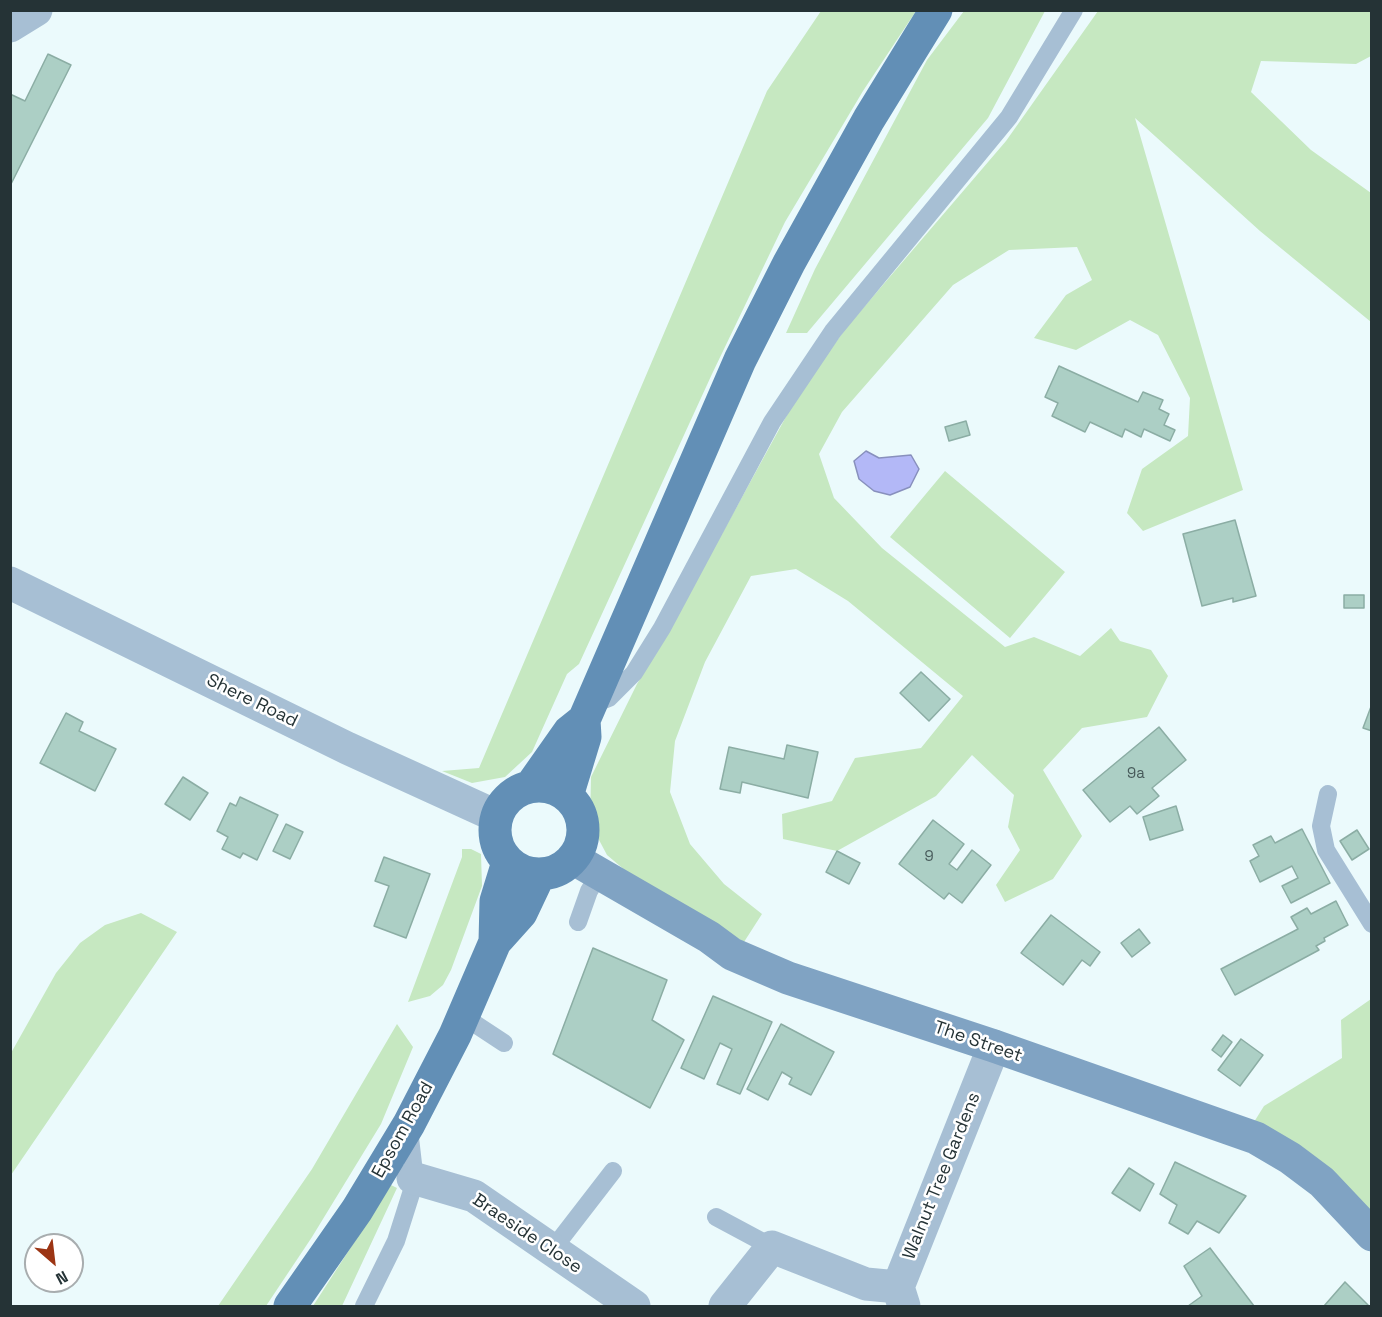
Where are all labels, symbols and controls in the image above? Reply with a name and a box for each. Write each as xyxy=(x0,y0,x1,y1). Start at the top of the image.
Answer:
street label: Shere Road xyxy=(203,670,301,732)
house number: 9a xyxy=(1127,765,1145,783)
house number: 9 xyxy=(924,848,934,866)
street label: The Street xyxy=(931,1017,1025,1067)
street label: Epsom Road xyxy=(368,1078,438,1182)
street label: Walnut Tree Gardens xyxy=(899,1089,985,1263)
street label: Braeside Close xyxy=(468,1189,586,1279)
north arrow xyxy=(24,1233,84,1293)
text: N xyxy=(52,1266,71,1289)

